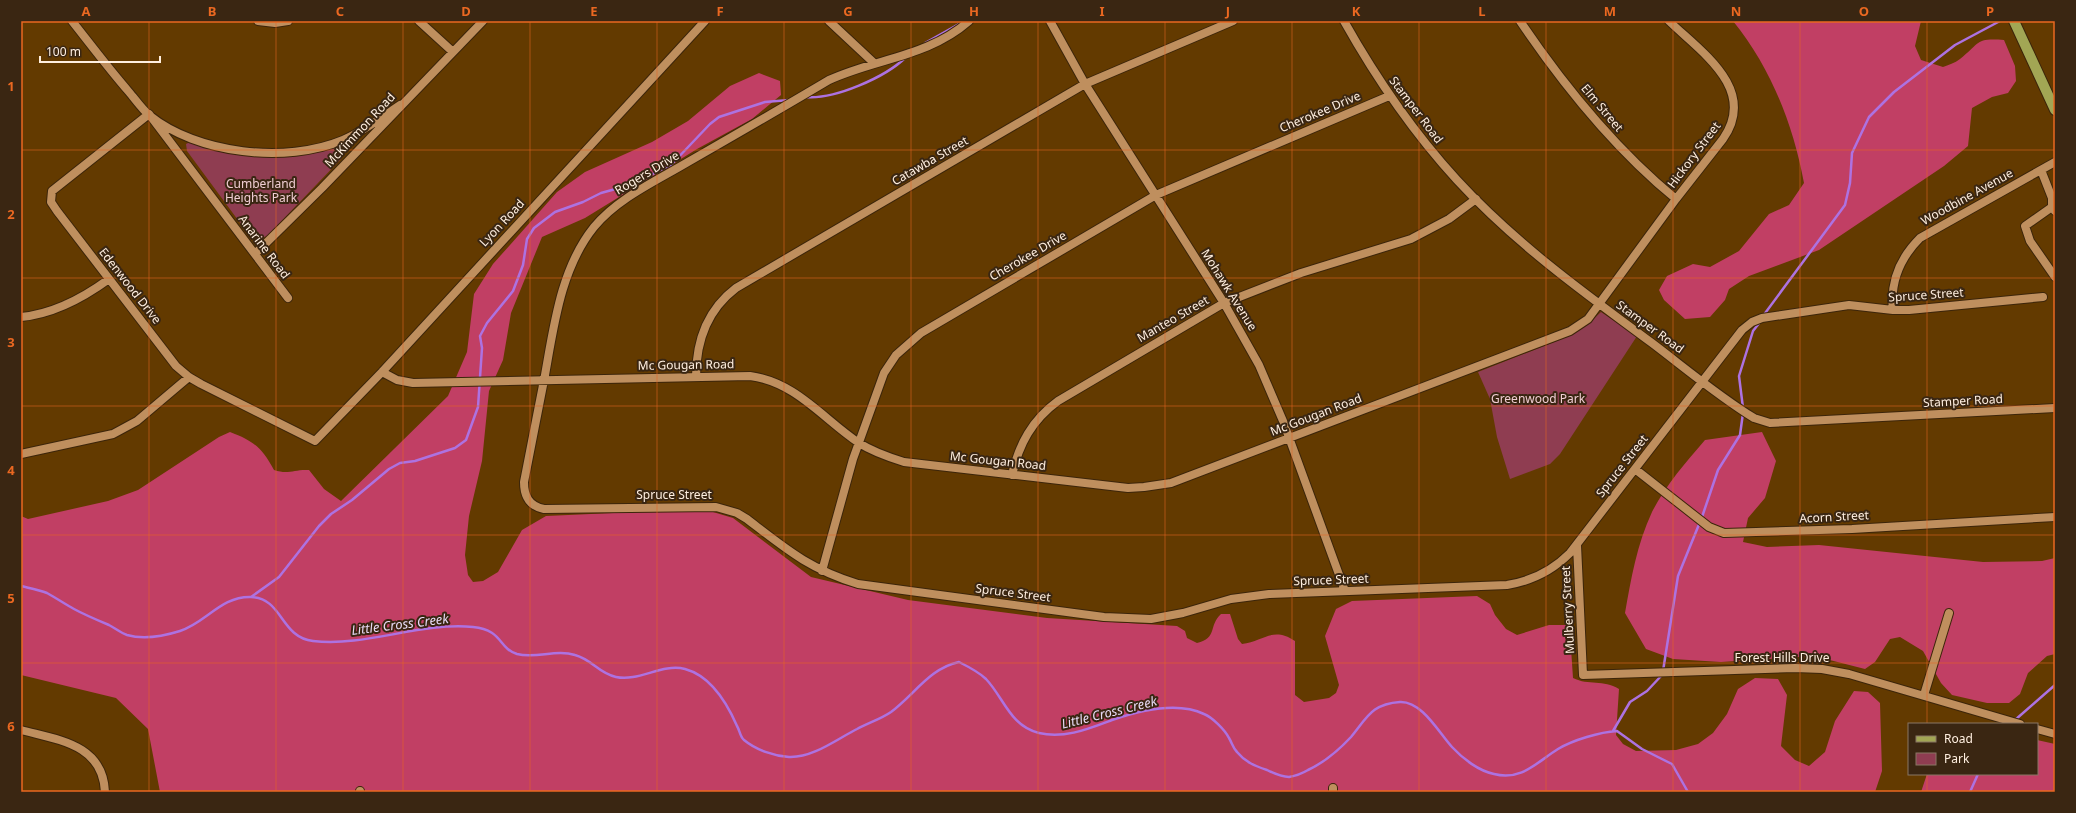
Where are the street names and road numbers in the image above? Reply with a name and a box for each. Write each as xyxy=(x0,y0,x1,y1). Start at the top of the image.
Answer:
street label: Stamper Road xyxy=(1386,73,1447,147)
street label: Elm Street xyxy=(1577,80,1628,136)
street label: Cherokee Drive xyxy=(1277,87,1363,136)
street label: McKimmon Road xyxy=(321,89,399,171)
street label: Hickory Street xyxy=(1663,117,1725,191)
street label: Catawba Street xyxy=(888,131,972,189)
street label: Rogers Drive xyxy=(611,147,682,198)
street label: Woodbine Avenue xyxy=(1918,164,2016,229)
street label: Lyon Road xyxy=(475,195,528,250)
street label: Anarine Road xyxy=(235,211,294,282)
street label: Cherokee Drive xyxy=(986,226,1070,285)
street label: Edenwood Drive xyxy=(95,244,166,327)
street label: Mohawk Avenue xyxy=(1197,246,1261,334)
street label: Spruce Street xyxy=(1888,283,1965,306)
street label: Manteo Street xyxy=(1134,291,1212,346)
street label: Stamper Road xyxy=(1613,296,1688,357)
street label: Mc Gougan Road xyxy=(638,355,734,374)
street label: Mc Gougan Road xyxy=(1268,389,1364,440)
street label: Stamper Road xyxy=(1923,390,2003,411)
street label: Spruce Street xyxy=(1592,430,1652,501)
street label: Mc Gougan Road xyxy=(949,447,1047,474)
street label: Spruce Street xyxy=(636,486,712,503)
street label: Acorn Street xyxy=(1799,506,1870,527)
street label: Mulberry Street xyxy=(1557,565,1578,655)
street label: Spruce Street xyxy=(1293,570,1370,589)
street label: Spruce Street xyxy=(975,579,1052,606)
street label: Forest Hills Drive xyxy=(1735,649,1830,666)

